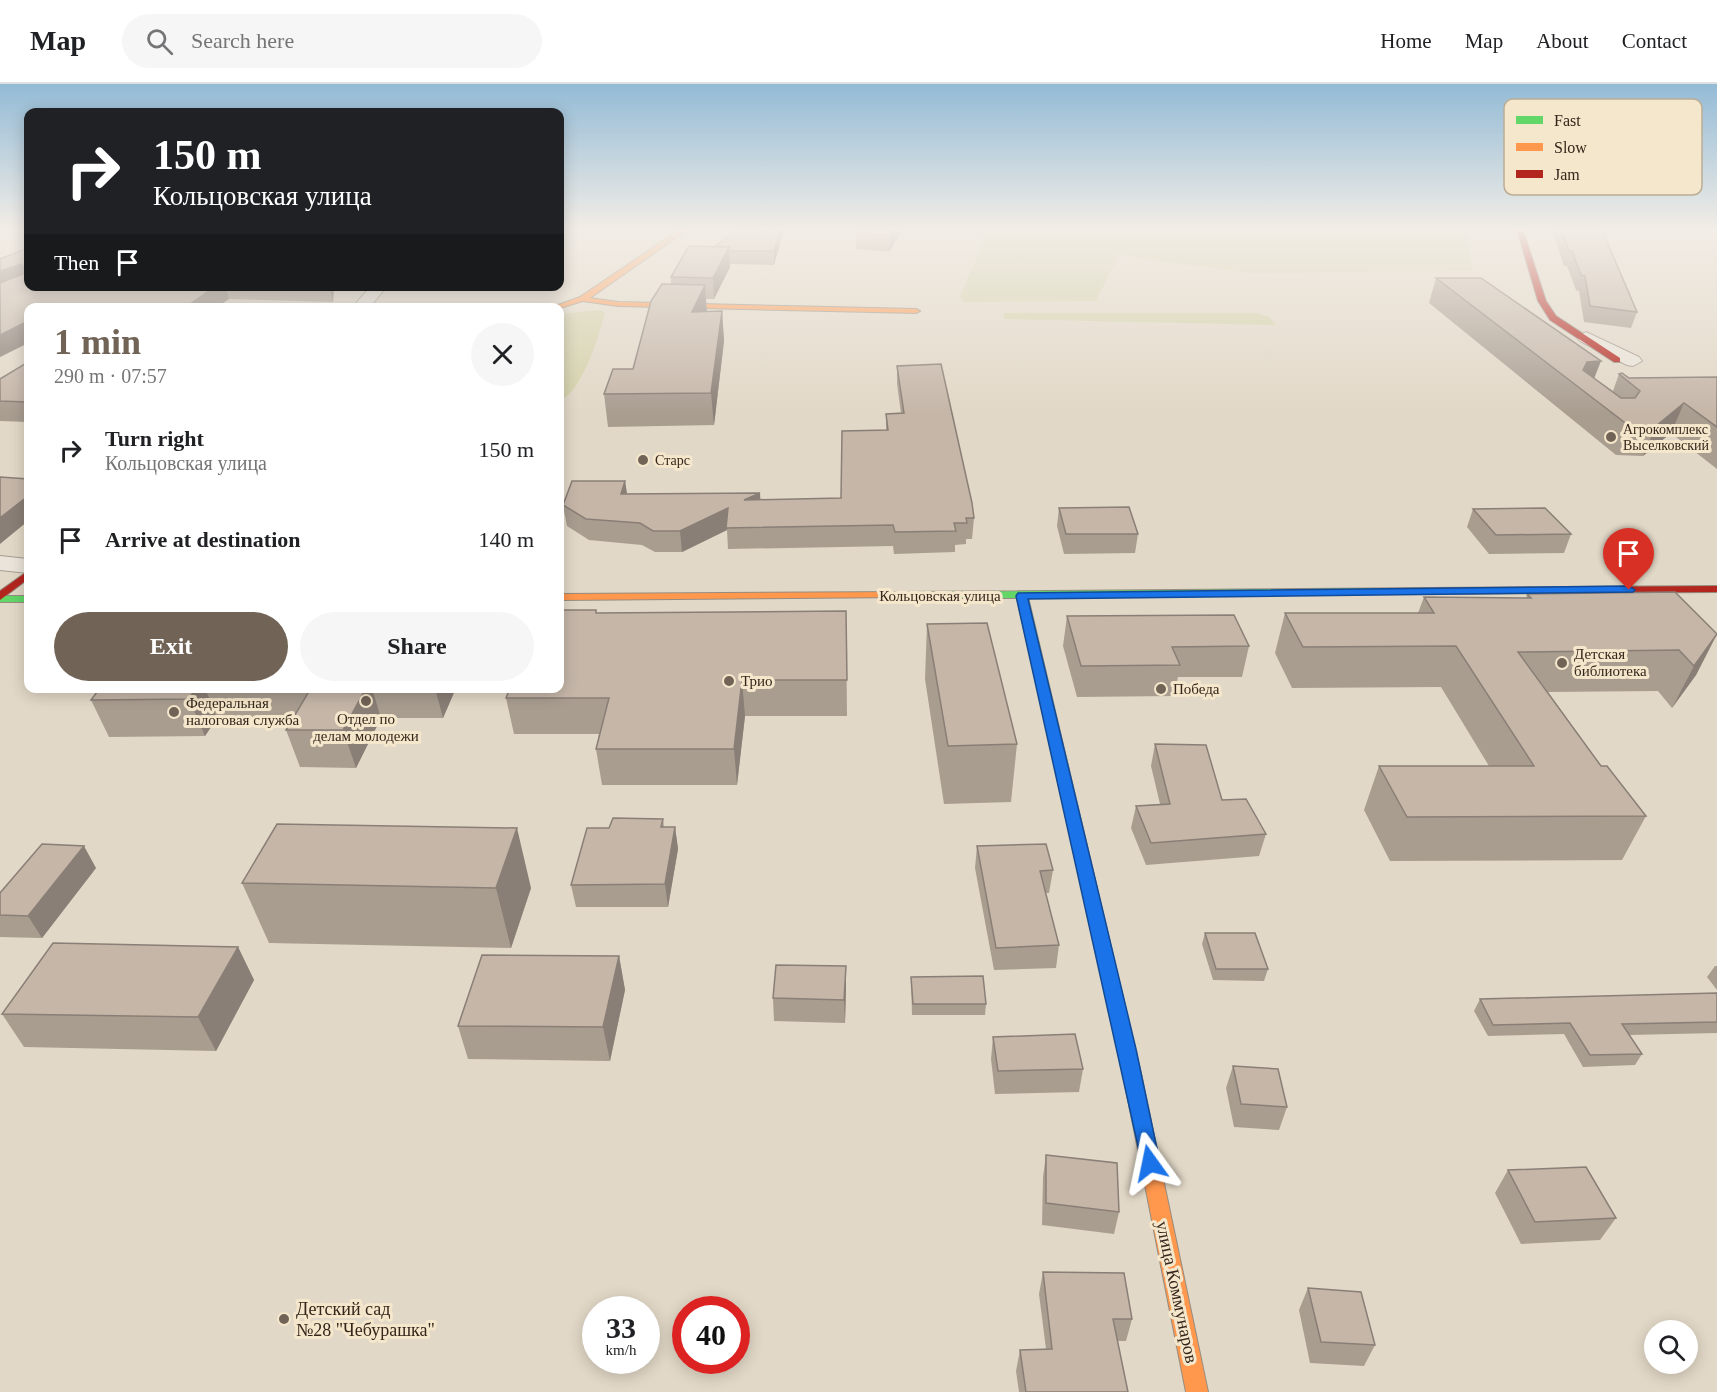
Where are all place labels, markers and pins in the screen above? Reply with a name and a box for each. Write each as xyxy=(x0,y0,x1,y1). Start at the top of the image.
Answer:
place label: Агрокомплекс Выселковский xyxy=(1623,422,1709,453)
marker: Агрокомплекс Выселковский xyxy=(1604,430,1618,444)
marker: Старс xyxy=(636,453,650,467)
place label: Старс xyxy=(655,453,690,468)
pin xyxy=(1603,528,1654,590)
place label: Детская библиотека xyxy=(1574,646,1647,679)
marker: Детская библиотека xyxy=(1555,656,1569,670)
place label: Трио xyxy=(741,673,773,689)
marker: Трио xyxy=(722,674,736,688)
place label: Победа xyxy=(1173,681,1220,697)
marker: Победа xyxy=(1154,682,1168,696)
marker: Отдел по делам молодежи xyxy=(359,694,373,708)
place label: Федеральная налоговая служба xyxy=(186,695,300,728)
marker: Федеральная налоговая служба xyxy=(167,705,181,719)
place label: Отдел по делам молодежи xyxy=(313,711,419,744)
place label: Детский сад №28 "Чебурашка" xyxy=(296,1299,435,1340)
marker: Детский сад №28 "Чебурашка" xyxy=(277,1312,291,1326)

